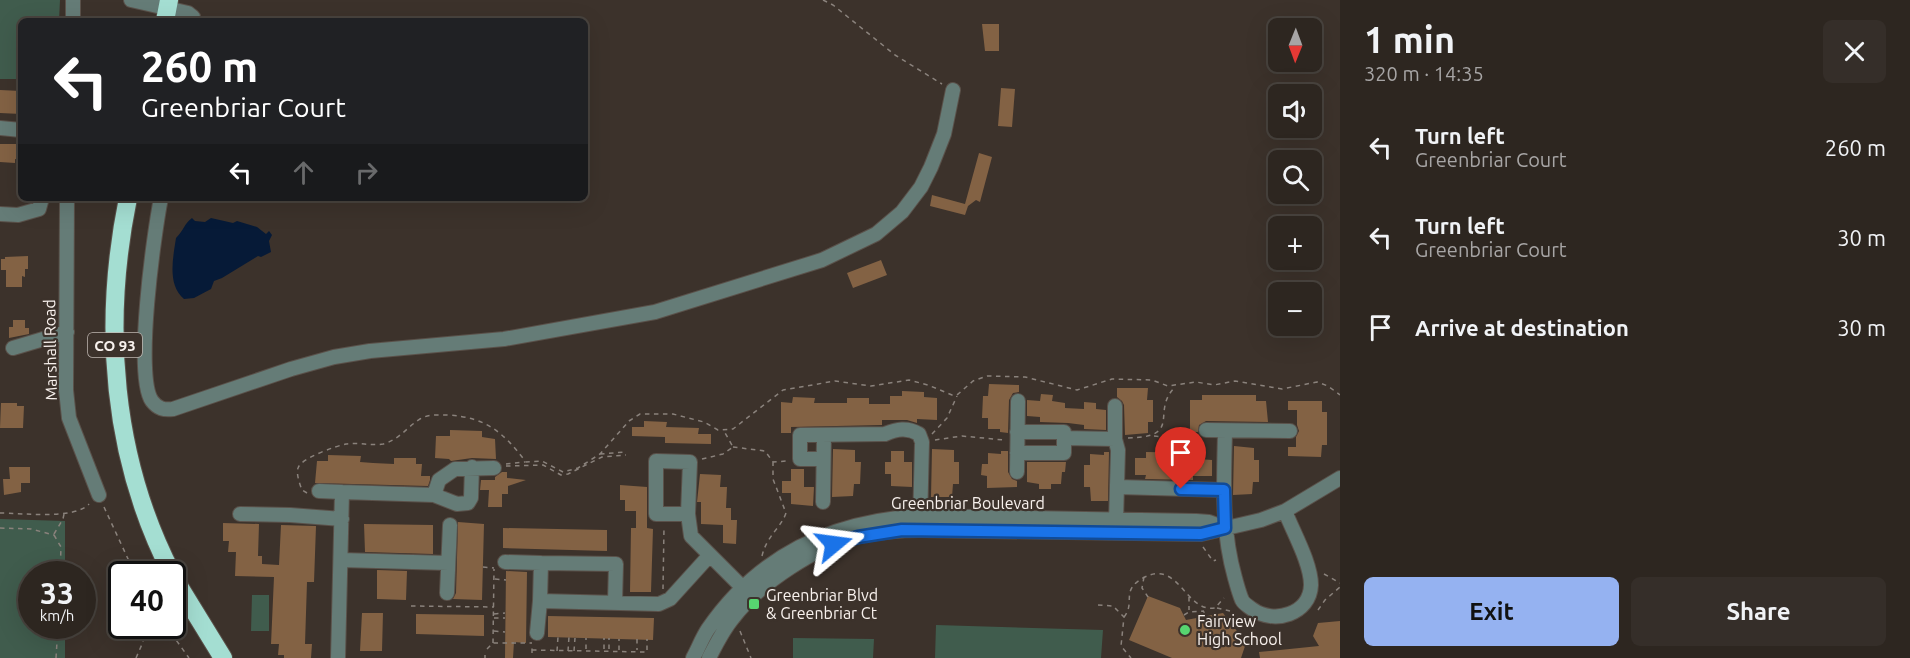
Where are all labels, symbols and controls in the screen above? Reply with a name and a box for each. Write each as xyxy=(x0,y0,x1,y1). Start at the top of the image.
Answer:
north arrow xyxy=(1268,18,1322,72)
map controls xyxy=(1268,18,1322,336)
text: 1 min xyxy=(1364,19,1455,60)
button: close xyxy=(1823,20,1886,83)
icon: left xyxy=(42,42,120,120)
text: 260 m xyxy=(141,43,258,90)
text: 320 m · 14:35 xyxy=(1364,62,1484,85)
button: sound xyxy=(1268,84,1322,138)
text: Greenbriar Court xyxy=(141,92,346,122)
text: Turn left xyxy=(1415,123,1505,148)
icon: left xyxy=(1364,131,1397,164)
text: 260 m xyxy=(1825,135,1886,160)
text: Greenbriar Court xyxy=(1415,148,1567,171)
button: search xyxy=(1268,150,1322,204)
icon: left xyxy=(224,156,257,189)
icon: ahead xyxy=(287,156,320,189)
icon: right xyxy=(350,156,383,189)
text: Turn left xyxy=(1415,213,1505,238)
button: + xyxy=(1268,216,1322,270)
icon: left xyxy=(1364,221,1397,254)
text: 30 m xyxy=(1837,225,1886,250)
text: Greenbriar Court xyxy=(1415,238,1567,261)
button: − xyxy=(1268,282,1322,336)
street label: Marshall Road xyxy=(40,299,60,401)
icon: arrive xyxy=(1364,311,1397,344)
text: Arrive at destination xyxy=(1415,315,1629,340)
text: 30 m xyxy=(1837,315,1886,340)
road number: CO 93 xyxy=(88,333,142,357)
pin xyxy=(1155,427,1206,489)
icon: arrive xyxy=(1164,436,1197,469)
street label: Greenbriar Boulevard xyxy=(891,494,1045,512)
position arrow xyxy=(802,512,866,576)
speed limit sign: 40 xyxy=(108,561,186,639)
text: 33 xyxy=(40,576,74,610)
button: Exit xyxy=(1364,577,1619,646)
button: Share xyxy=(1631,577,1886,646)
place label: Greenbriar Blvd & Greenbriar Ct xyxy=(766,586,878,622)
marker: Greenbriar Blvd & Greenbriar Ct xyxy=(747,597,761,611)
text: km/h xyxy=(40,607,74,624)
place label: Fairview High School xyxy=(1197,612,1282,648)
marker: Fairview High School xyxy=(1178,623,1192,637)

